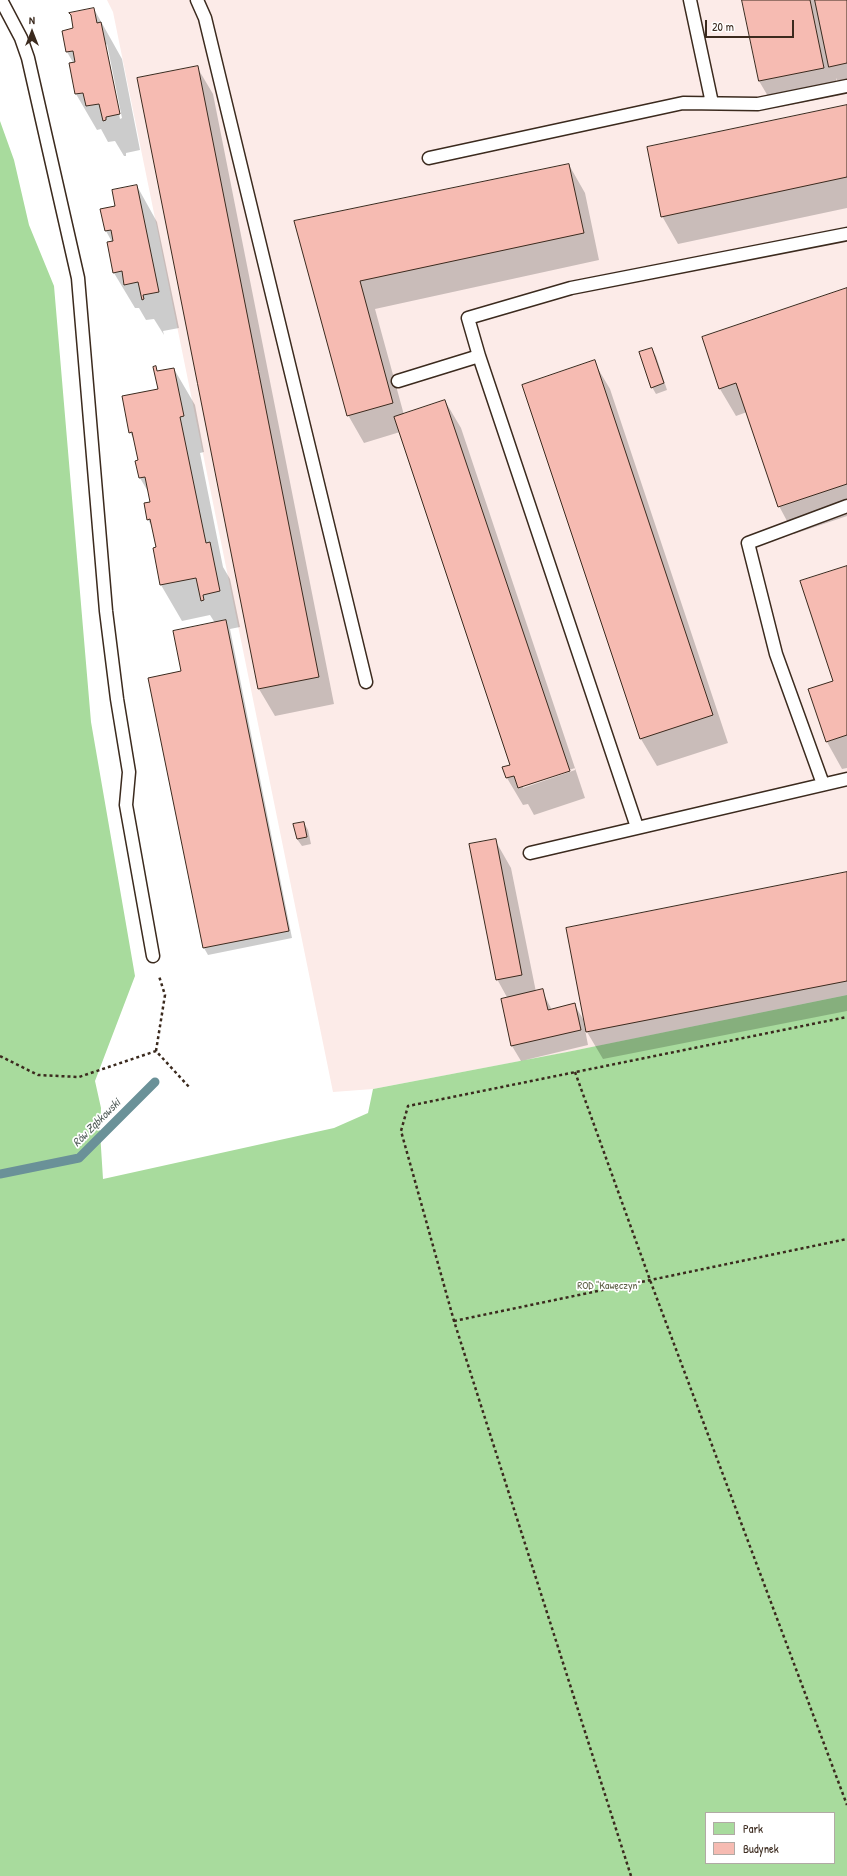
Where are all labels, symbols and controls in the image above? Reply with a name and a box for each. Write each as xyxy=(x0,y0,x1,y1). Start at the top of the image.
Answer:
north arrow xyxy=(12,12,52,52)
scale bar xyxy=(707,12,796,38)
text: N xyxy=(29,13,35,27)
text: 20 m xyxy=(712,18,734,35)
water label: Rów Ząbkowski xyxy=(70,1096,124,1150)
park label: ROD "Kawęczyn" xyxy=(577,1279,641,1293)
legend xyxy=(705,1812,835,1864)
text: Park xyxy=(743,1820,763,1837)
text: Budynek xyxy=(743,1840,779,1857)

